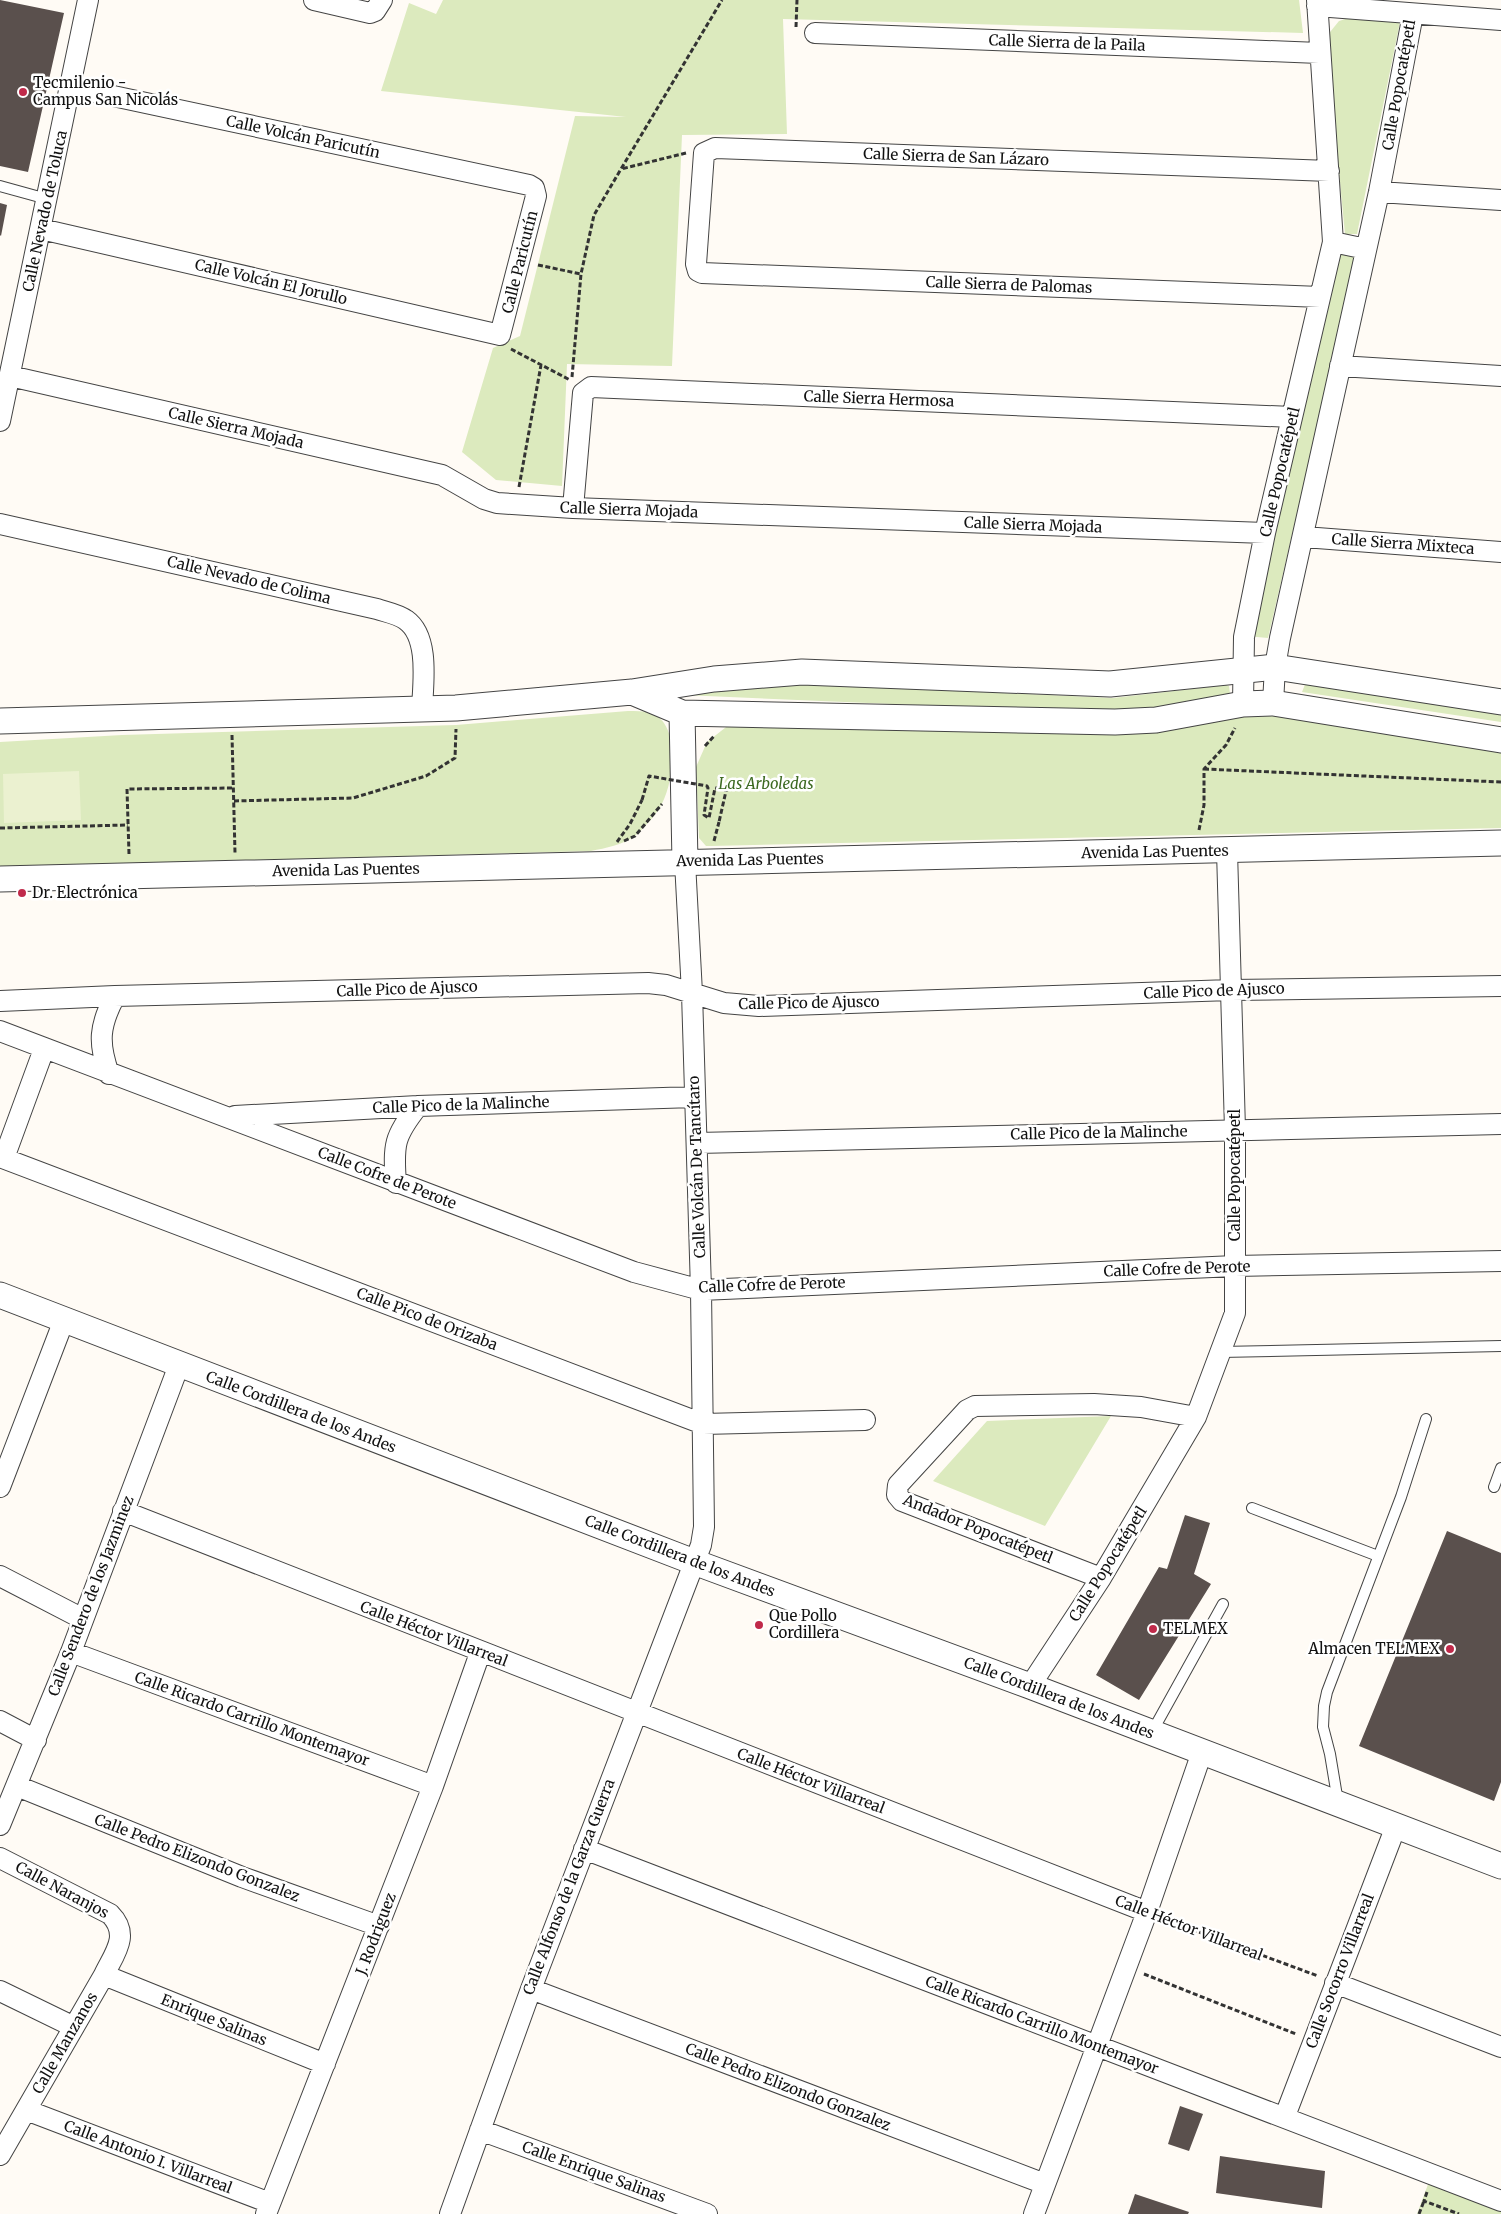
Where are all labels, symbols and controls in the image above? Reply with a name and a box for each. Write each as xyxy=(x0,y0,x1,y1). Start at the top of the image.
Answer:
street label: Calle Popocatépetl xyxy=(1378,18,1419,152)
street label: Calle Sierra de la Paila xyxy=(988,30,1146,55)
place label: Tecmilenio - Campus San Nicolás xyxy=(33,73,178,109)
marker: Tecmilenio - Campus San Nicolás xyxy=(17,86,29,98)
street label: Calle Volcán Paricutín xyxy=(224,111,382,162)
street label: Calle Nevado de Toluca xyxy=(18,128,71,293)
street label: Calle Sierra de San Lázaro xyxy=(863,144,1049,169)
street label: Calle Paricutín xyxy=(498,208,541,315)
street label: Calle Volcán El Jorullo xyxy=(193,255,349,308)
street label: Calle Sierra de Palomas xyxy=(925,272,1093,297)
street label: Calle Sierra Hermosa xyxy=(803,386,955,411)
street label: Calle Sierra Mojada xyxy=(167,403,306,452)
street label: Calle Popocatépetl xyxy=(1255,405,1304,539)
street label: Calle Sierra Mojada xyxy=(560,498,698,521)
street label: Calle Sierra Mojada xyxy=(964,513,1102,536)
street label: Calle Sierra Mixteca xyxy=(1331,529,1475,558)
street label: Calle Nevado de Colima xyxy=(165,551,333,608)
park label: Las Arboledas xyxy=(718,774,814,793)
street label: Avenida Las Puentes xyxy=(1080,841,1229,862)
street label: Avenida Las Puentes xyxy=(675,849,824,870)
street label: Avenida Las Puentes xyxy=(271,859,420,880)
place label: Dr. Electrónica xyxy=(32,883,138,902)
marker: Dr. Electrónica xyxy=(16,887,28,899)
street label: Calle Pico de Ajusco xyxy=(336,977,478,1000)
street label: Calle Pico de Ajusco xyxy=(1143,979,1285,1002)
street label: Calle Pico de Ajusco xyxy=(738,992,880,1013)
street label: Calle Volcán De Tancítaro xyxy=(684,1075,709,1259)
street label: Calle Pico de la Malinche xyxy=(372,1092,550,1117)
street label: Calle Popocatépetl xyxy=(1225,1108,1244,1241)
street label: Calle Pico de la Malinche xyxy=(1010,1121,1188,1144)
street label: Calle Cofre de Perote xyxy=(315,1142,459,1213)
street label: Calle Cofre de Perote xyxy=(1103,1256,1251,1281)
street label: Calle Cofre de Perote xyxy=(698,1272,846,1297)
street label: Calle Pico de Orizaba xyxy=(354,1283,500,1354)
street label: Calle Cordillera de los Andes xyxy=(203,1366,399,1457)
street label: Andador Popocatépetl xyxy=(900,1489,1056,1567)
street label: Calle Sendero de los Jazminez xyxy=(43,1493,138,1699)
street label: Calle Popocatépetl xyxy=(1064,1502,1151,1625)
street label: Calle Cordillera de los Andes xyxy=(582,1510,778,1601)
street label: Calle Héctor Villarreal xyxy=(358,1597,511,1671)
place label: Que Pollo Cordillera xyxy=(769,1606,839,1642)
marker: Que Pollo Cordillera xyxy=(753,1619,765,1631)
place label: TELMEX xyxy=(1163,1619,1228,1638)
marker: TELMEX xyxy=(1147,1623,1159,1635)
place label: Almacen TELMEX xyxy=(1307,1639,1440,1658)
marker: Almacen TELMEX xyxy=(1444,1643,1456,1655)
street label: Calle Cordillera de los Andes xyxy=(961,1652,1157,1743)
street label: Calle Ricardo Carrillo Montemayor xyxy=(132,1667,372,1770)
street label: Calle Héctor Villarreal xyxy=(735,1744,888,1818)
street label: Calle Alfonso de la Garza Guerra xyxy=(518,1776,619,1998)
street label: Calle Pedro Elizondo Gonzalez xyxy=(92,1810,303,1906)
street label: Calle Naranjos xyxy=(12,1857,112,1922)
street label: J. Rodriguez xyxy=(351,1890,400,1979)
street label: Calle Socorro Villarreal xyxy=(1301,1890,1378,2051)
street label: Calle Héctor Villarreal xyxy=(1113,1891,1266,1965)
street label: Calle Ricardo Carrillo Montemayor xyxy=(923,1971,1162,2078)
street label: Calle Manzanos xyxy=(28,1989,101,2097)
street label: Enrique Salinas xyxy=(158,1990,270,2049)
street label: Calle Pedro Elizondo Gonzalez xyxy=(683,2039,894,2135)
street label: Calle Antonio I. Villarreal xyxy=(61,2116,235,2198)
street label: Calle Enrique Salinas xyxy=(520,2137,669,2206)

